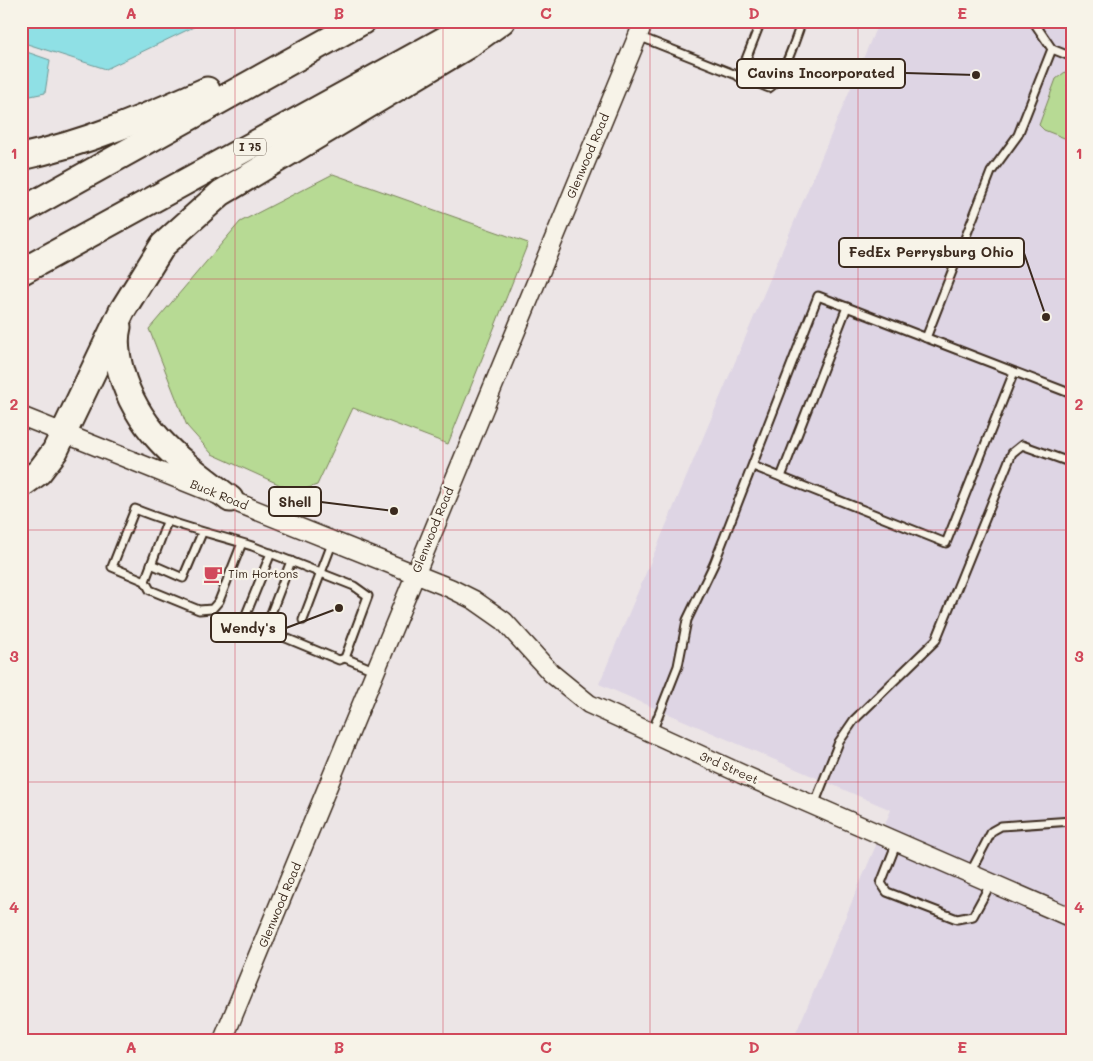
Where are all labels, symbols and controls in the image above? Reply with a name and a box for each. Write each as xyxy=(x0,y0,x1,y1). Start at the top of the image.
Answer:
text: A xyxy=(125,2,137,23)
text: B xyxy=(334,2,344,23)
text: C xyxy=(540,2,552,23)
text: D xyxy=(748,2,760,23)
text: E xyxy=(957,2,967,23)
callout: Cavins Incorporated xyxy=(737,59,905,88)
text: Cavins Incorporated xyxy=(747,63,895,82)
street label: Glenwood Road xyxy=(562,110,612,201)
road number: I 75 xyxy=(234,138,266,156)
text: 1 xyxy=(10,142,18,163)
text: 1 xyxy=(1075,142,1083,163)
callout: FedEx Perrysburg Ohio xyxy=(839,238,1024,267)
text: FedEx Perrysburg Ohio xyxy=(848,242,1014,261)
text: 2 xyxy=(10,393,19,414)
text: 2 xyxy=(1075,393,1084,414)
street label: Buck Road xyxy=(188,475,251,513)
street label: Glenwood Road xyxy=(408,484,457,575)
callout: Shell xyxy=(269,487,321,516)
text: Shell xyxy=(279,492,311,511)
cafe icon: Tim Hortons xyxy=(202,563,224,585)
place label: Tim Hortons xyxy=(228,565,299,581)
callout: Wendy's xyxy=(211,613,286,642)
text: Wendy's xyxy=(220,618,276,637)
text: 3 xyxy=(9,645,19,666)
text: 3 xyxy=(1074,645,1084,666)
street label: 3rd Street xyxy=(698,747,761,787)
street label: Glenwood Road xyxy=(254,859,304,950)
text: 4 xyxy=(9,896,19,917)
text: 4 xyxy=(1074,896,1084,917)
text: A xyxy=(125,1036,137,1057)
text: B xyxy=(334,1036,344,1057)
text: C xyxy=(540,1036,552,1057)
text: D xyxy=(748,1036,760,1057)
text: E xyxy=(957,1036,967,1057)

